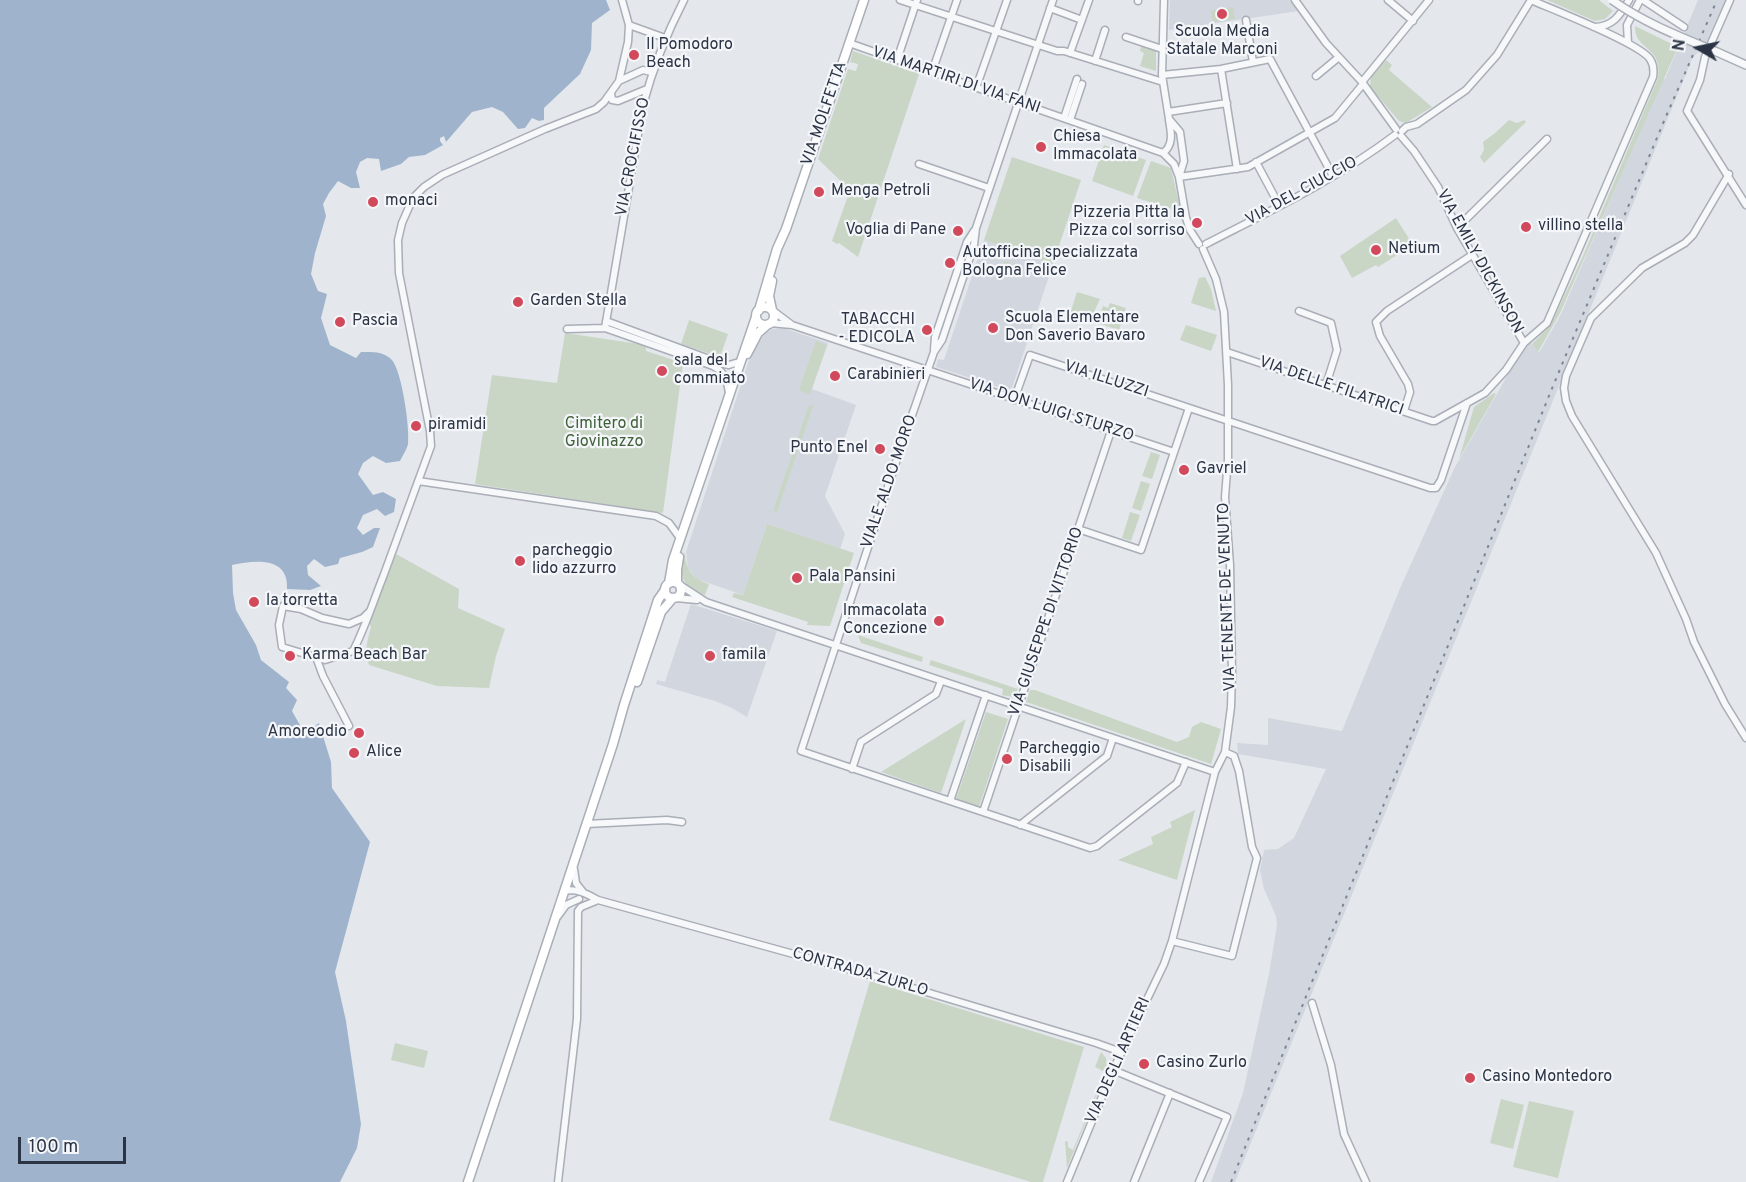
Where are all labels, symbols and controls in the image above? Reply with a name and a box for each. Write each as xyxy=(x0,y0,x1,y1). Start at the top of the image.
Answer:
marker: Scuola Media Statale Marconi xyxy=(1215,7,1229,21)
north arrow xyxy=(1668,18,1728,78)
place label: Scuola Media Statale Marconi xyxy=(1166,23,1278,61)
place label: Il Pomodoro Beach xyxy=(646,36,733,74)
text: N xyxy=(1669,38,1691,52)
street label: VIA MARTIRI DI VIA FANI xyxy=(869,43,1043,119)
marker: Il Pomodoro Beach xyxy=(627,48,641,62)
street label: VIA MOLFETTA xyxy=(798,59,852,169)
street label: VIA CROCIFISSO xyxy=(613,96,655,218)
place label: Chiesa Immacolata xyxy=(1053,128,1137,166)
marker: Chiesa Immacolata xyxy=(1034,140,1048,154)
street label: VIA DEL CIUCCIO xyxy=(1243,153,1361,231)
place label: Menga Petroli xyxy=(831,182,930,202)
marker: Menga Petroli xyxy=(812,185,826,199)
street label: VIA EMILY DICKINSON xyxy=(1431,187,1527,337)
place label: monaci xyxy=(385,192,437,212)
marker: monaci xyxy=(366,195,380,209)
place label: Pizzeria Pitta la Pizza col sorriso xyxy=(1069,204,1185,242)
marker: Pizzeria Pitta la Pizza col sorriso xyxy=(1190,216,1204,230)
place label: villino stella xyxy=(1538,217,1623,237)
marker: villino stella xyxy=(1519,220,1533,234)
place label: Voglia di Pane xyxy=(845,221,946,241)
marker: Voglia di Pane xyxy=(951,224,965,238)
place label: Netium xyxy=(1388,240,1440,260)
marker: Netium xyxy=(1369,243,1383,257)
place label: Autofficina specializzata Bologna Felice xyxy=(962,244,1138,282)
marker: Autofficina specializzata Bologna Felice xyxy=(943,256,957,270)
place label: Garden Stella xyxy=(530,292,627,312)
marker: Garden Stella xyxy=(511,295,525,309)
place label: Scuola Elementare Don Saverio Bavaro xyxy=(1005,309,1145,347)
place label: TABACCHI - EDICOLA xyxy=(838,311,915,349)
place label: Pascia xyxy=(352,312,398,332)
marker: Pascia xyxy=(333,315,347,329)
marker: Scuola Elementare Don Saverio Bavaro xyxy=(986,321,1000,335)
marker: TABACCHI - EDICOLA xyxy=(920,323,934,337)
place label: sala del commiato xyxy=(674,352,745,390)
street label: VIA DELLE FILATRICI xyxy=(1256,353,1406,421)
street label: VIA ILLUZZI xyxy=(1061,357,1151,403)
marker: sala del commiato xyxy=(655,364,669,378)
place label: Carabinieri xyxy=(847,366,925,386)
marker: Carabinieri xyxy=(828,369,842,383)
street label: VIA DON LUIGI STURZO xyxy=(966,375,1136,447)
street label: VIALE ALDO MORO xyxy=(858,413,922,551)
park label: Cimitero di Giovinazzo xyxy=(565,415,643,453)
place label: piramidi xyxy=(428,416,486,436)
marker: piramidi xyxy=(409,419,423,433)
place label: Punto Enel xyxy=(790,439,868,459)
marker: Punto Enel xyxy=(873,442,887,456)
place label: Gavriel xyxy=(1196,460,1247,480)
marker: Gavriel xyxy=(1177,463,1191,477)
street label: VIA TENENTE DE VENUTO xyxy=(1215,502,1241,692)
street label: VIA GIUSEPPE DI VITTORIO xyxy=(1006,525,1088,719)
place label: parcheggio lido azzurro xyxy=(532,542,617,580)
marker: parcheggio lido azzurro xyxy=(513,554,527,568)
place label: Pala Pansini xyxy=(809,568,896,588)
marker: Pala Pansini xyxy=(790,571,804,585)
place label: la torretta xyxy=(266,592,338,612)
marker: la torretta xyxy=(247,595,261,609)
place label: Immacolata Concezione xyxy=(843,602,927,640)
marker: Immacolata Concezione xyxy=(932,614,946,628)
place label: Karma Beach Bar xyxy=(302,646,427,666)
place label: famila xyxy=(722,646,766,666)
marker: Karma Beach Bar xyxy=(283,649,297,663)
marker: famila xyxy=(703,649,717,663)
place label: Amoreodio xyxy=(268,723,347,743)
marker: Amoreodio xyxy=(352,726,366,740)
place label: Parcheggio Disabili xyxy=(1019,740,1100,778)
place label: Alice xyxy=(366,743,402,763)
marker: Alice xyxy=(347,746,361,760)
marker: Parcheggio Disabili xyxy=(1000,752,1014,766)
street label: CONTRADA ZURLO xyxy=(790,944,930,1002)
street label: VIA DEGLI ARTIERI xyxy=(1082,995,1156,1127)
place label: Casino Zurlo xyxy=(1156,1054,1247,1074)
marker: Casino Zurlo xyxy=(1137,1057,1151,1071)
place label: Casino Montedoro xyxy=(1482,1068,1612,1088)
marker: Casino Montedoro xyxy=(1463,1071,1477,1085)
scale bar xyxy=(21,1125,129,1163)
text: 100 m xyxy=(29,1136,78,1159)

